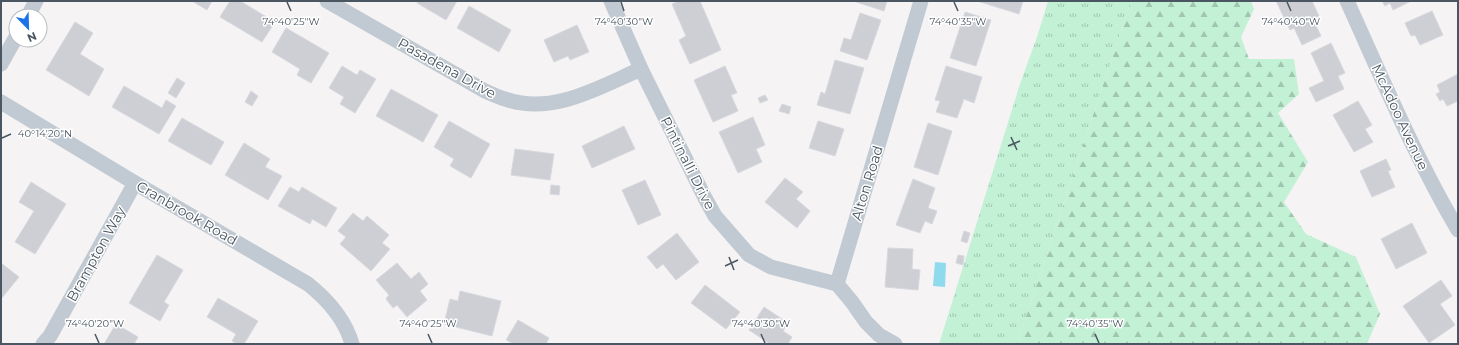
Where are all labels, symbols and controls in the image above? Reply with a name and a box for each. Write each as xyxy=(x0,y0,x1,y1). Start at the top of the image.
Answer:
north arrow xyxy=(8,8,48,48)
text: 74°40'25"W xyxy=(262,15,320,28)
text: 74°40'30"W xyxy=(595,15,653,28)
text: 74°40'35"W xyxy=(930,15,986,28)
text: 74°40'40"W xyxy=(1262,15,1320,28)
text: N xyxy=(25,29,39,45)
street label: Pasadena Drive xyxy=(395,34,499,102)
street label: McAdoo Avenue xyxy=(1368,61,1432,173)
street label: Pintinalli Drive xyxy=(657,113,719,213)
text: 40°14'20"N xyxy=(18,127,72,140)
street label: Alton Road xyxy=(847,143,887,223)
street label: Cranbrook Road xyxy=(133,177,241,249)
street label: Brampton Way xyxy=(62,203,130,305)
text: 74°40'20"W xyxy=(66,317,124,330)
text: 74°40'25"W xyxy=(399,317,457,330)
text: 74°40'30"W xyxy=(732,317,790,330)
text: 74°40'35"W xyxy=(1067,317,1123,330)

